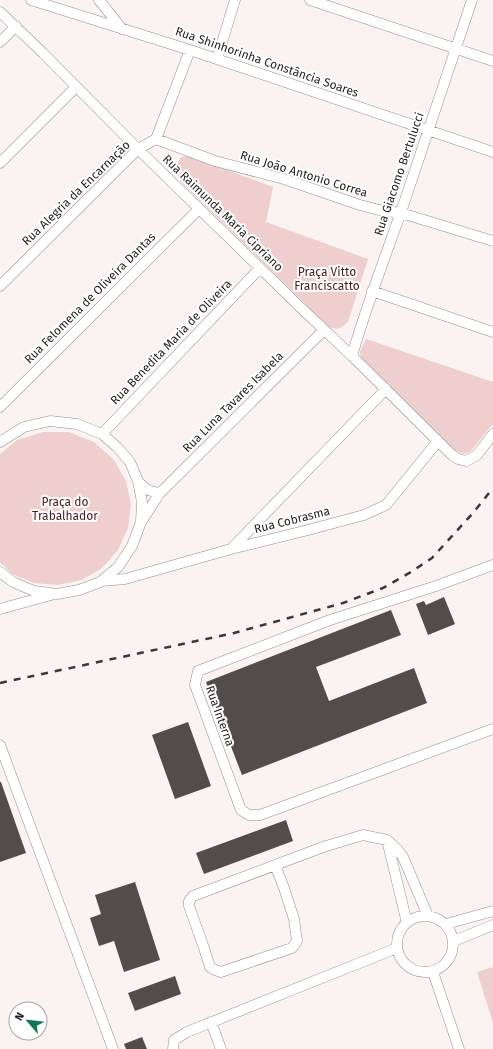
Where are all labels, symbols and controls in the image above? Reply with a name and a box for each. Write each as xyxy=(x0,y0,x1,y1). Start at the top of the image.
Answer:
street label: Rua Shinhorinha Constância Soares xyxy=(174,24,361,100)
street label: Rua Giacomo Bertulucci xyxy=(371,111,427,237)
street label: Rua Alegria da Encarnação xyxy=(19,138,133,248)
street label: Rua João Antonio Correa xyxy=(239,148,369,200)
street label: Rua Raimunda Maria Cipriano xyxy=(160,152,286,274)
street label: Rua Felomena de Oliveira Dantas xyxy=(22,229,159,366)
park label: Praça Vitto Franciscatto xyxy=(294,265,360,293)
street label: Rua Benedita Maria de Oliveira xyxy=(108,277,234,407)
street label: Rua Luna Tavares Isabela xyxy=(180,349,286,455)
park label: Praça do Trabalhador xyxy=(32,495,98,523)
street label: Rua Cobrasma xyxy=(253,504,331,536)
street label: Rua Interna xyxy=(203,684,237,748)
north arrow xyxy=(8,1001,48,1041)
text: N xyxy=(12,1010,27,1023)

